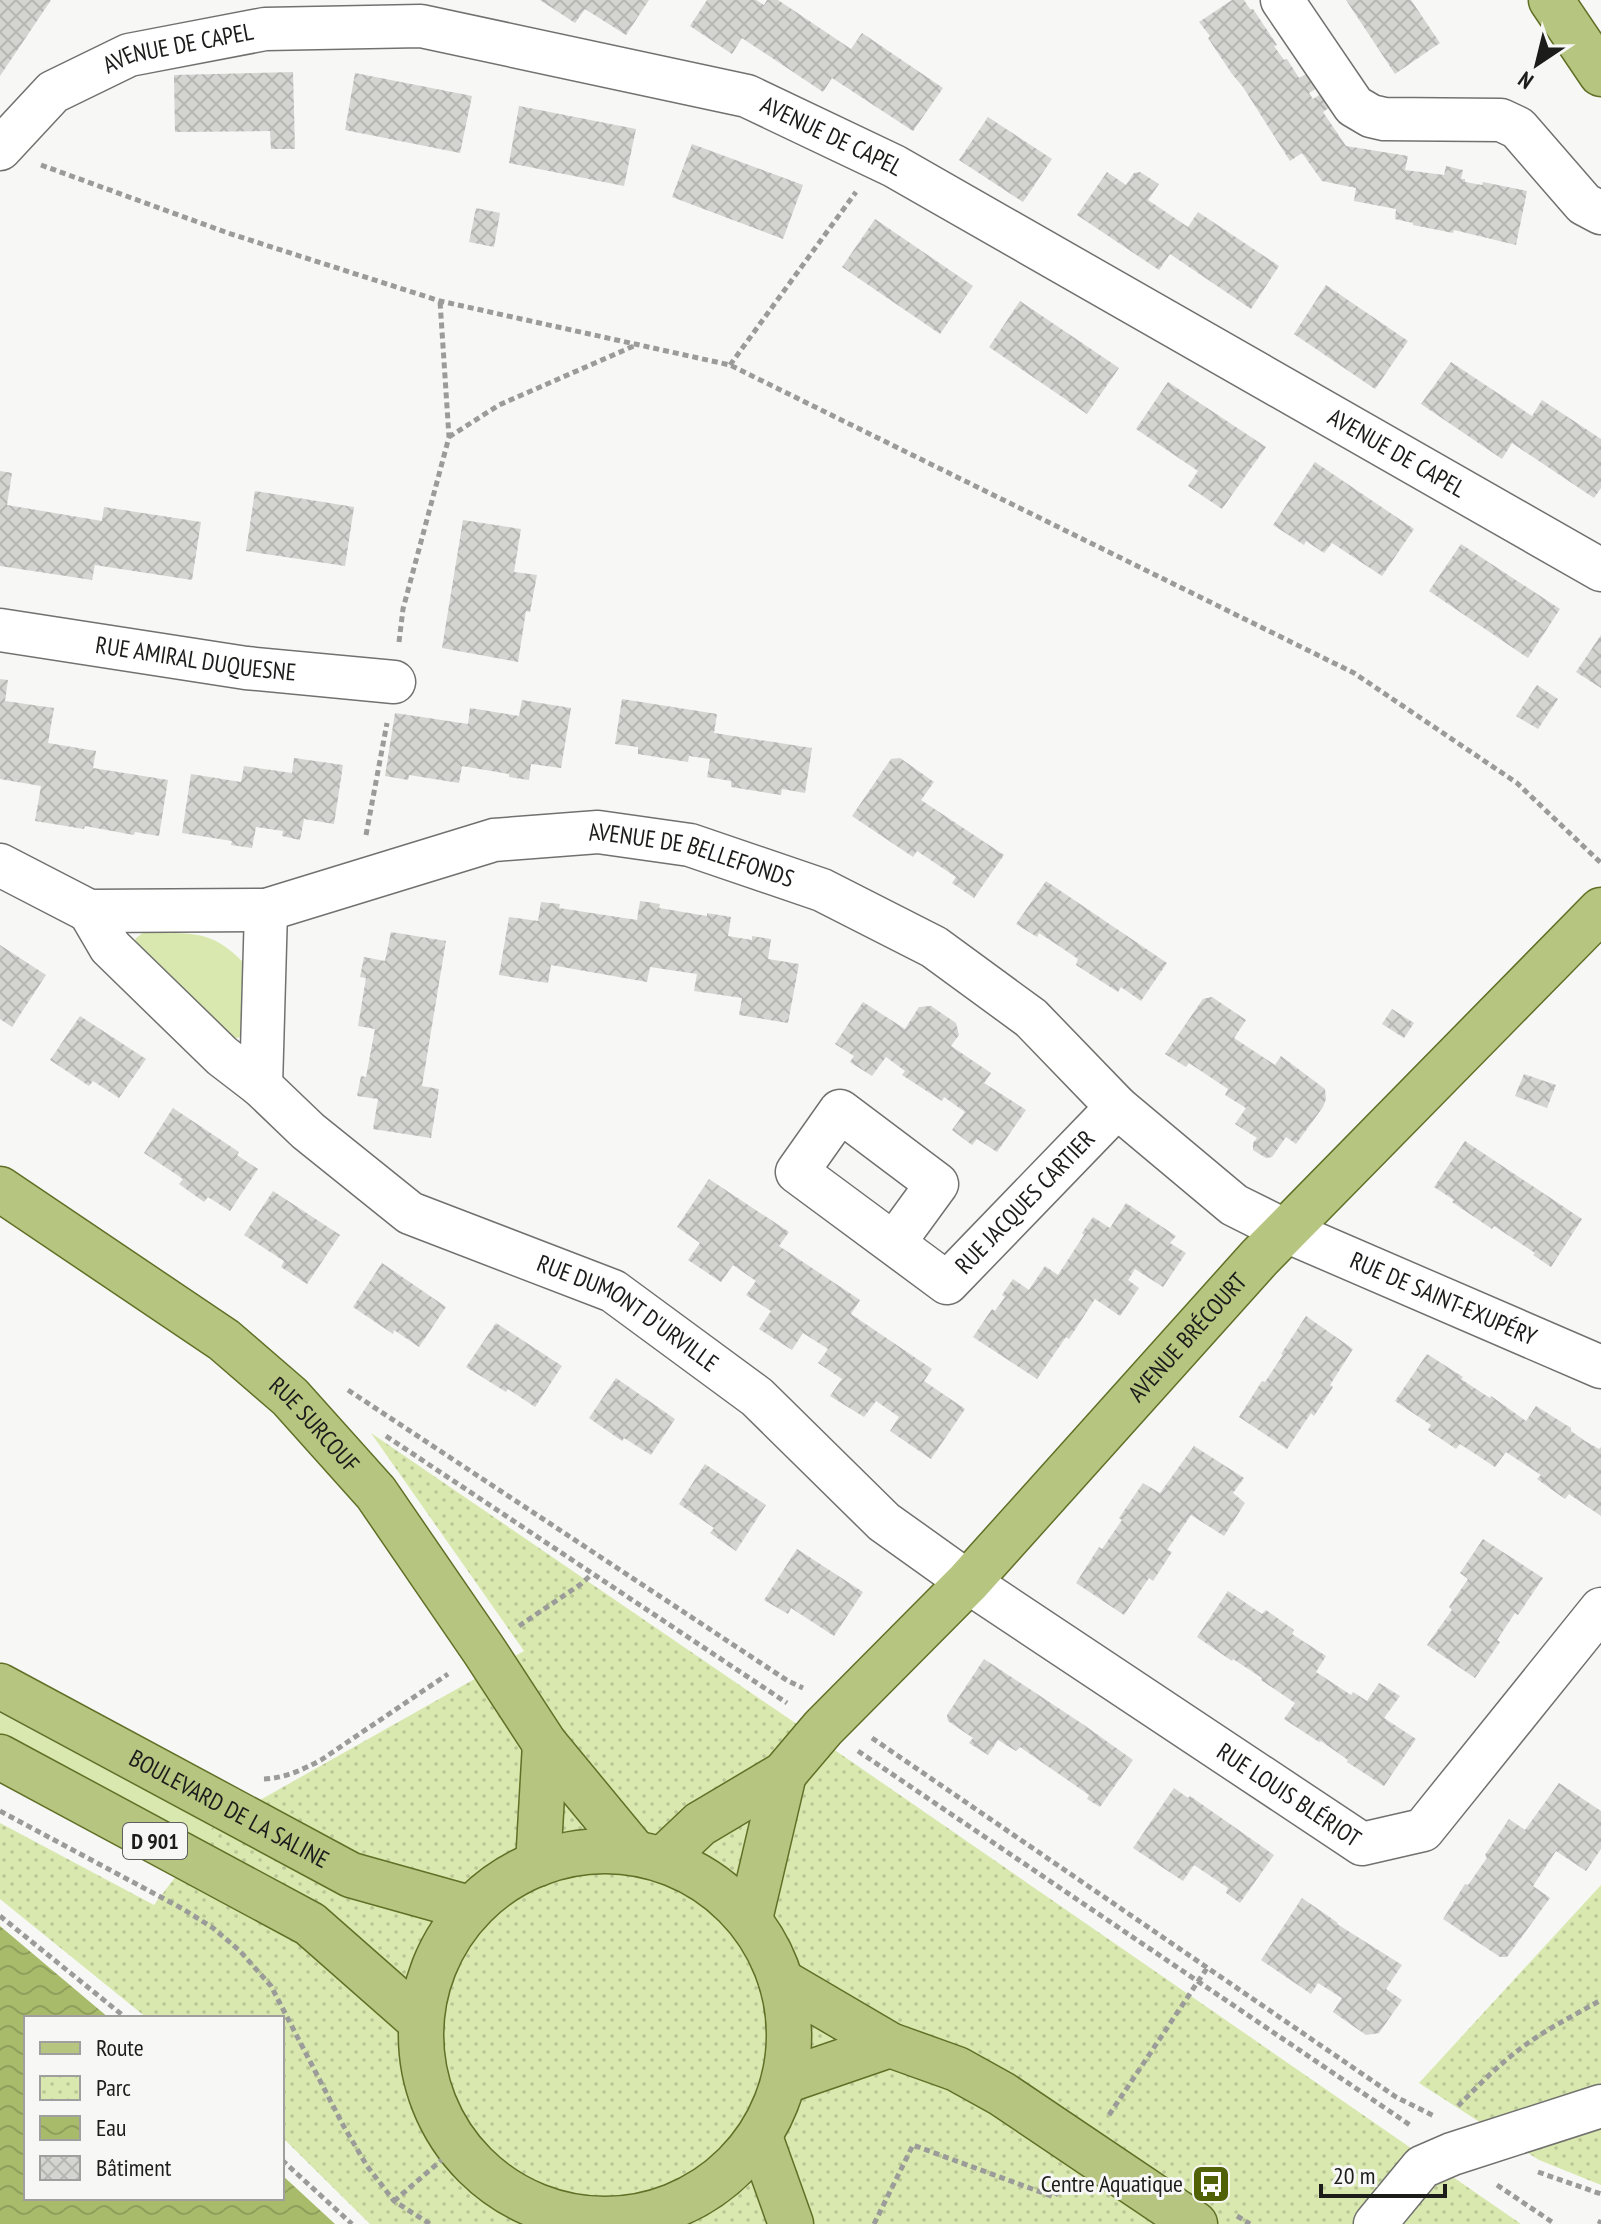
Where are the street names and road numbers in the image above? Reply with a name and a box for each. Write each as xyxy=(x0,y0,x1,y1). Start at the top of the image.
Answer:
street label: AVENUE DE CAPEL xyxy=(98,16,256,80)
street label: AVENUE DE CAPEL xyxy=(756,89,909,183)
street label: AVENUE DE CAPEL xyxy=(1323,401,1471,504)
street label: RUE AMIRAL DUQUESNE xyxy=(93,629,297,688)
street label: AVENUE DE BELLEFONDS xyxy=(587,816,798,894)
street label: RUE JACQUES CARTIER xyxy=(948,1123,1101,1280)
street label: RUE DE SAINT-EXUPÉRY xyxy=(1345,1245,1541,1352)
street label: RUE DUMONT D'URVILLE xyxy=(533,1247,725,1378)
street label: AVENUE BRÉCOURT xyxy=(1121,1266,1253,1408)
street label: RUE SURCOUF xyxy=(263,1370,366,1479)
street label: RUE LOUIS BLÉRIOT xyxy=(1211,1736,1367,1854)
street label: BOULEVARD DE LA SALINE xyxy=(124,1742,334,1875)
road number: D 901 xyxy=(123,1823,187,1859)

